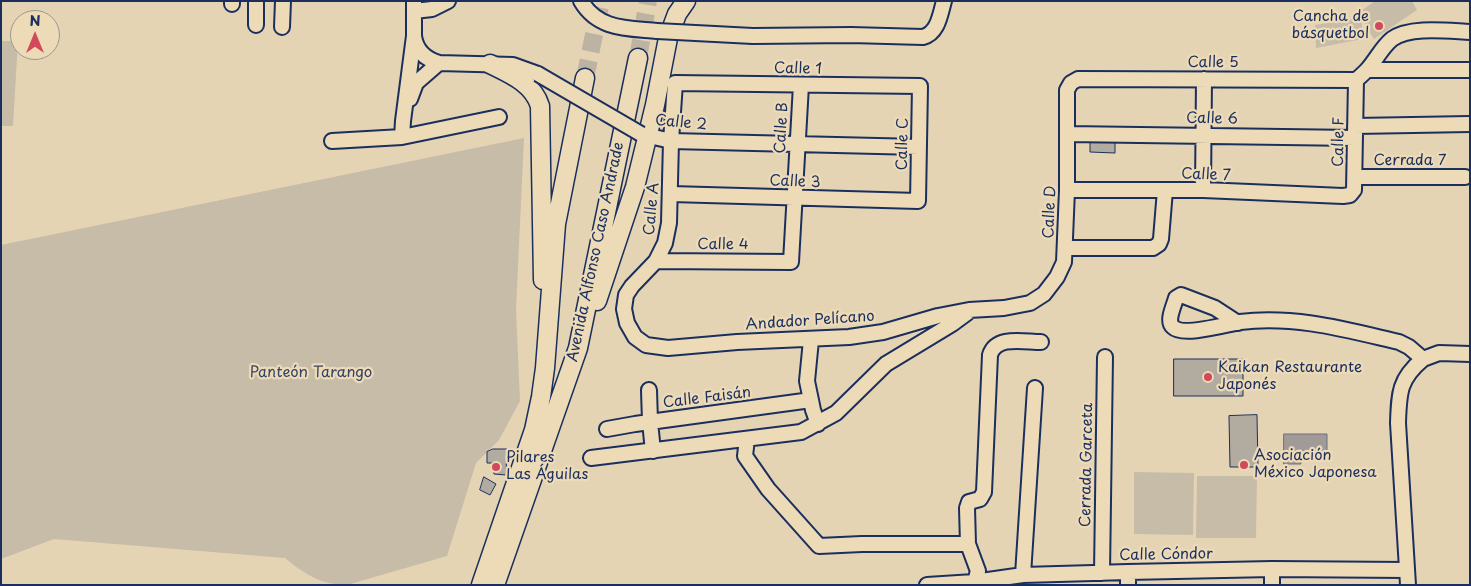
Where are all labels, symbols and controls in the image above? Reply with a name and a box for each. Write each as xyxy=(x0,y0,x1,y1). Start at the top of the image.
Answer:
place label: Cancha de básquetbol xyxy=(1292,8,1369,43)
north arrow xyxy=(10,10,60,60)
text: N xyxy=(29,10,41,31)
marker: Cancha de básquetbol xyxy=(1373,20,1385,32)
street label: Calle 5 xyxy=(1187,54,1239,72)
street label: Calle 1 xyxy=(774,60,822,78)
street label: Calle B xyxy=(772,102,792,154)
street label: Calle 6 xyxy=(1186,110,1238,128)
street label: Calle 2 xyxy=(654,112,708,134)
street label: Calle C xyxy=(894,117,912,171)
street label: Calle F xyxy=(1330,117,1348,167)
street label: Avenida Alfonso Caso Andrade xyxy=(564,140,628,364)
street label: Cerrada 7 xyxy=(1374,152,1446,170)
street label: Calle 7 xyxy=(1181,165,1231,185)
street label: Calle 3 xyxy=(769,172,821,192)
street label: Calle A xyxy=(641,182,663,236)
street label: Calle D xyxy=(1040,185,1060,239)
street label: Calle 4 xyxy=(697,236,749,254)
street label: Andador Pelícano xyxy=(745,308,875,334)
place label: Kaikan Restaurante Japonés xyxy=(1218,359,1362,394)
park label: Panteón Tarango xyxy=(250,364,372,382)
marker: Kaikan Restaurante Japonés xyxy=(1202,371,1214,383)
street label: Calle Faisán xyxy=(662,384,752,412)
street label: Cerrada Garceta xyxy=(1077,403,1097,527)
place label: Asociación México Japonesa xyxy=(1254,447,1377,482)
place label: Pilares Las Águilas xyxy=(506,449,588,484)
marker: Asociación México Japonesa xyxy=(1238,459,1250,471)
marker: Pilares Las Águilas xyxy=(490,461,502,473)
street label: Calle Cóndor xyxy=(1119,545,1213,565)

